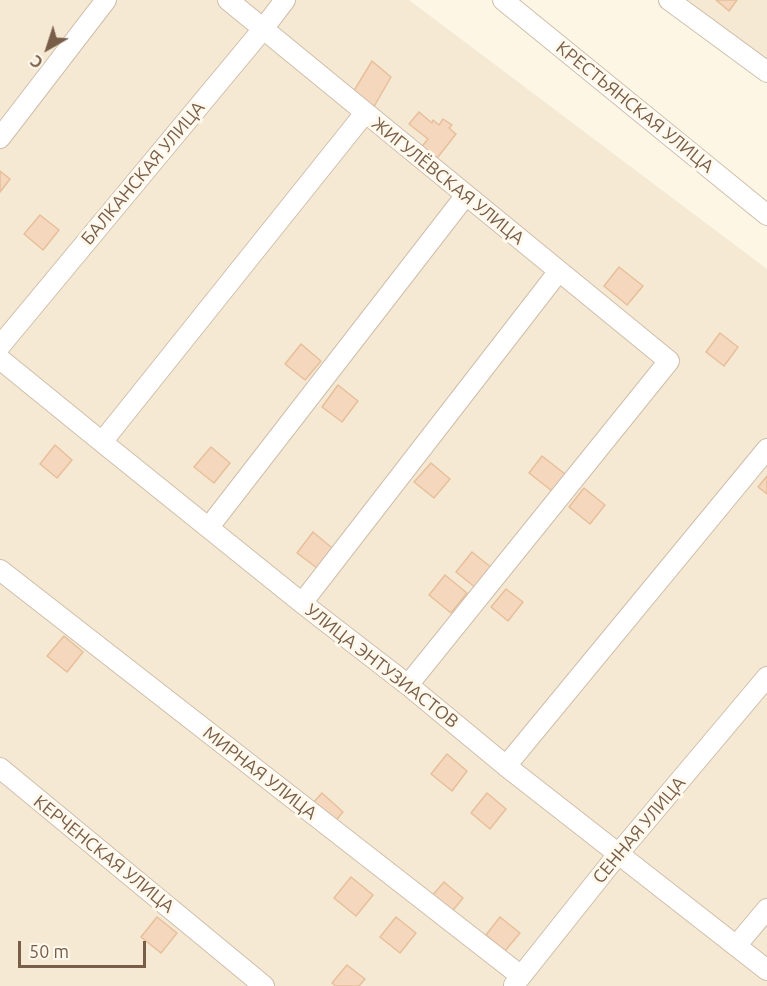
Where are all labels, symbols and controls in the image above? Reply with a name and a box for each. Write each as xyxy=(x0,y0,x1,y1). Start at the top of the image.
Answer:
north arrow xyxy=(18,18,78,78)
street label: КРЕСТЬЯНСКАЯ УЛИЦА xyxy=(552,37,718,177)
text: С xyxy=(27,52,46,72)
street label: БАЛКАНСКАЯ УЛИЦА xyxy=(77,97,209,249)
street label: ЖИГУЛЁВСКАЯ УЛИЦА xyxy=(367,113,529,249)
street label: УЛИЦА ЭНТУЗИАСТОВ xyxy=(301,599,463,733)
street label: МИРНАЯ УЛИЦА xyxy=(199,722,321,824)
street label: СЕННАЯ УЛИЦА xyxy=(588,772,690,888)
street label: КЕРЧЕНСКАЯ УЛИЦА xyxy=(29,791,179,917)
scale bar xyxy=(21,929,148,967)
text: 50 m xyxy=(29,941,69,961)

